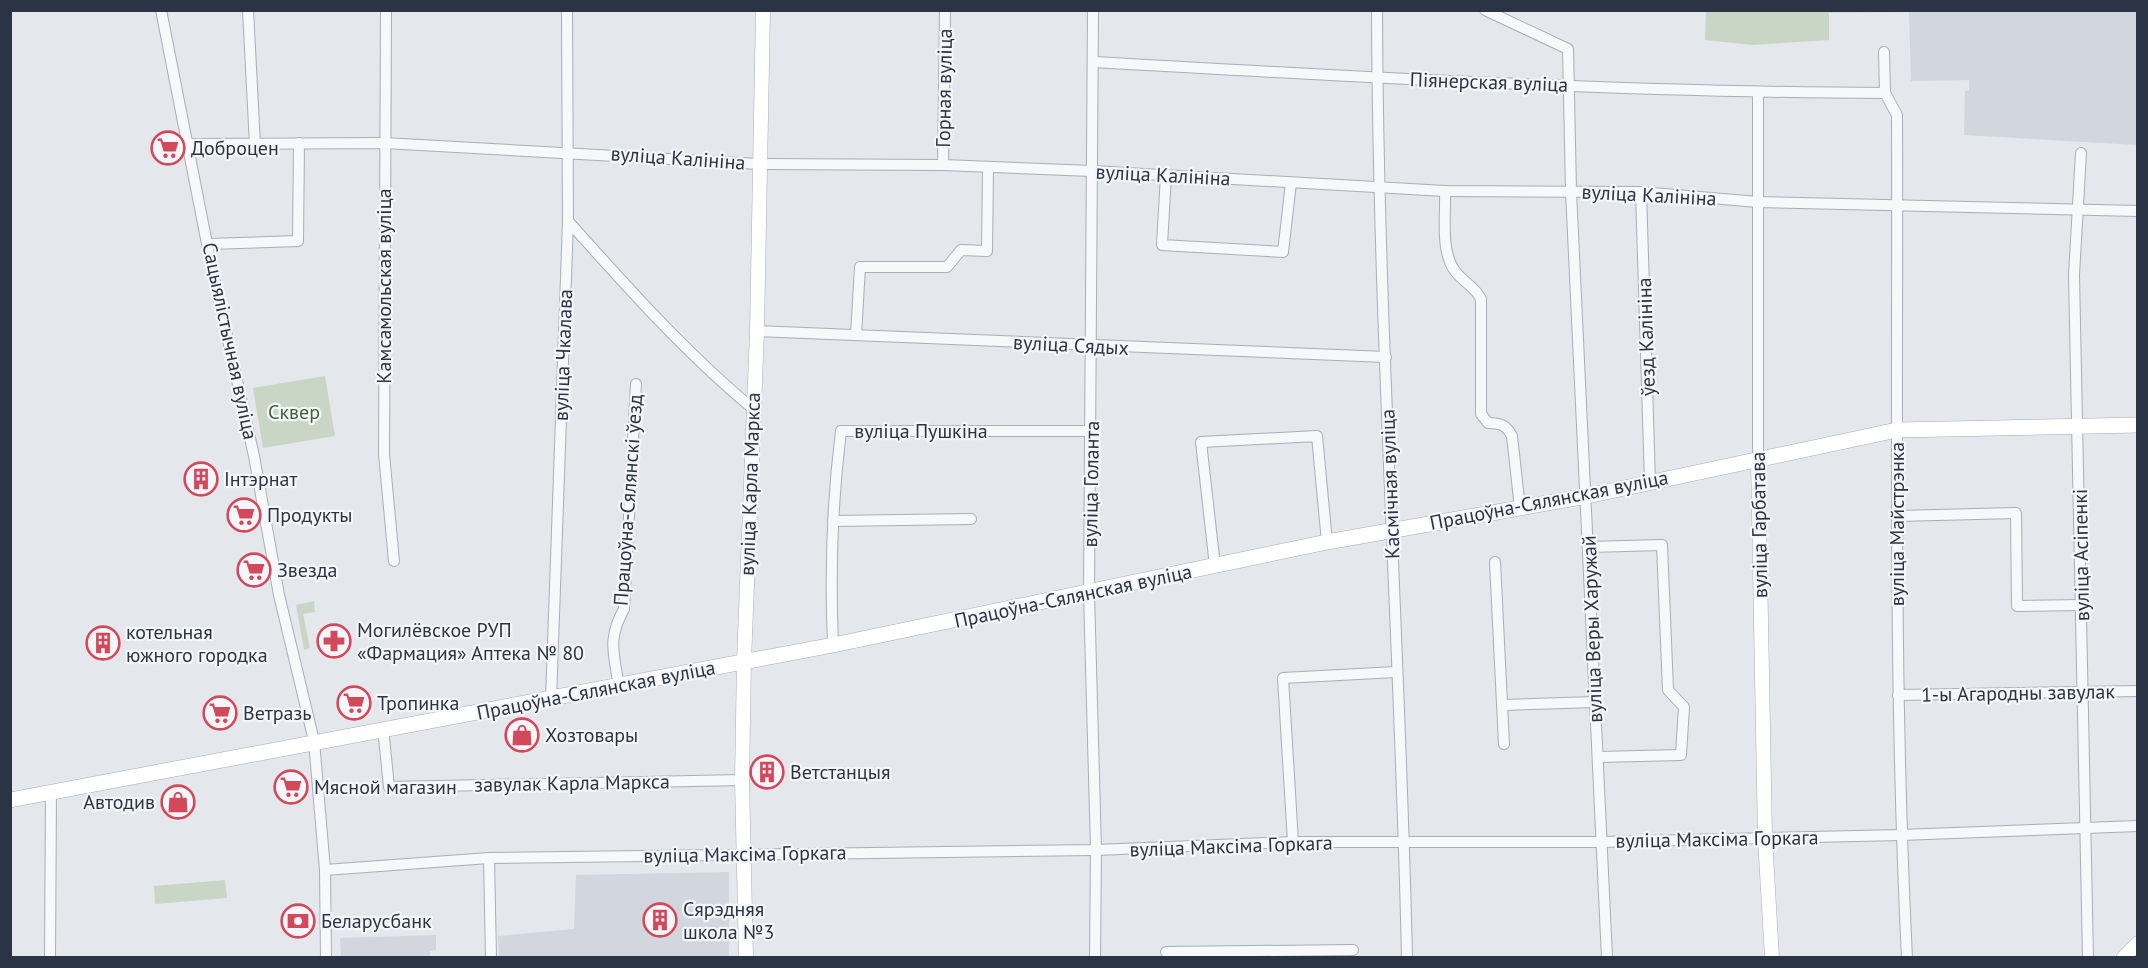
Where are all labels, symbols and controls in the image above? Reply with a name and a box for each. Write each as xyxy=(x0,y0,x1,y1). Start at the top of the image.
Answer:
street label: Горная вуліца xyxy=(930,28,958,148)
street label: Піянерская вуліца xyxy=(1409,66,1569,98)
supermarket icon: Доброцен xyxy=(150,130,186,166)
place label: Доброцен xyxy=(191,135,279,161)
street label: вуліца Калініна xyxy=(610,140,746,176)
street label: вуліца Калініна xyxy=(1095,158,1231,192)
street label: вуліца Калініна xyxy=(1581,178,1717,212)
street label: Камсамольская вуліца xyxy=(371,188,397,384)
street label: Сацыялістычная вуліца xyxy=(196,240,264,442)
street label: ўезд Калініна xyxy=(1631,277,1661,397)
street label: вуліца Чкалава xyxy=(548,289,578,421)
street label: вуліца Сядых xyxy=(1013,329,1129,361)
street label: вуліца Карла Маркса xyxy=(734,392,766,576)
street label: Працоўна-Сялянскі ўезд xyxy=(608,393,648,607)
park label: Сквер xyxy=(268,399,320,425)
street label: Касмічная вуліца xyxy=(1374,409,1406,559)
street label: вуліца Пушкіна xyxy=(854,418,988,444)
street label: вуліца Голанта xyxy=(1077,421,1105,547)
street label: вуліца Майстрэнка xyxy=(1884,442,1910,606)
street label: вуліца Гарбатава xyxy=(1745,452,1773,598)
building icon: Інтэрнат xyxy=(183,461,219,497)
street label: Працоўна-Сялянская вуліца xyxy=(1428,464,1670,536)
place label: Інтэрнат xyxy=(224,466,297,492)
street label: вуліца Асіпенкі xyxy=(2067,489,2095,621)
supermarket icon: Продукты xyxy=(226,497,262,533)
place label: Продукты xyxy=(267,502,352,528)
street label: вуліца Веры Харужай xyxy=(1576,535,1608,723)
supermarket icon: Звезда xyxy=(236,552,272,588)
place label: Звезда xyxy=(277,557,338,583)
street label: Працоўна-Сялянская вуліца xyxy=(952,558,1194,634)
place label: Могилёвское РУП «Фармация» Аптека № 80 xyxy=(357,617,584,666)
place label: котельная южного городка xyxy=(126,619,268,668)
pharmacy icon: Могилёвское РУП «Фармация» Аптека № 80 xyxy=(316,623,352,659)
building icon: котельная южного городка xyxy=(85,625,121,661)
street label: Працоўна-Сялянская вуліца xyxy=(475,654,717,726)
street label: 1-ы Агародны завулак xyxy=(1921,678,2116,708)
supermarket icon: Тропинка xyxy=(336,685,372,721)
place label: Тропинка xyxy=(377,690,459,716)
supermarket icon: Ветразь xyxy=(202,695,238,731)
place label: Ветразь xyxy=(243,700,312,726)
shop icon: Хозтовары xyxy=(504,717,540,753)
place label: Хозтовары xyxy=(545,722,638,748)
building icon: Ветстанцыя xyxy=(749,754,785,790)
place label: Ветстанцыя xyxy=(790,759,891,785)
street label: завулак Карла Маркса xyxy=(474,768,670,798)
supermarket icon: Мясной магазин xyxy=(273,769,309,805)
place label: Мясной магазин xyxy=(314,774,457,800)
shop icon: Автодив xyxy=(160,784,196,820)
place label: Автодив xyxy=(83,789,155,815)
street label: вуліца Максіма Горкага xyxy=(1615,824,1819,854)
street label: вуліца Максіма Горкага xyxy=(1129,829,1333,863)
street label: вуліца Максіма Горкага xyxy=(643,839,847,869)
place label: Сярэдняя школа №3 xyxy=(683,896,774,945)
building icon: Сярэдняя школа №3 xyxy=(642,902,678,938)
bank icon: Беларусбанк xyxy=(280,903,316,939)
place label: Беларусбанк xyxy=(321,908,432,934)

